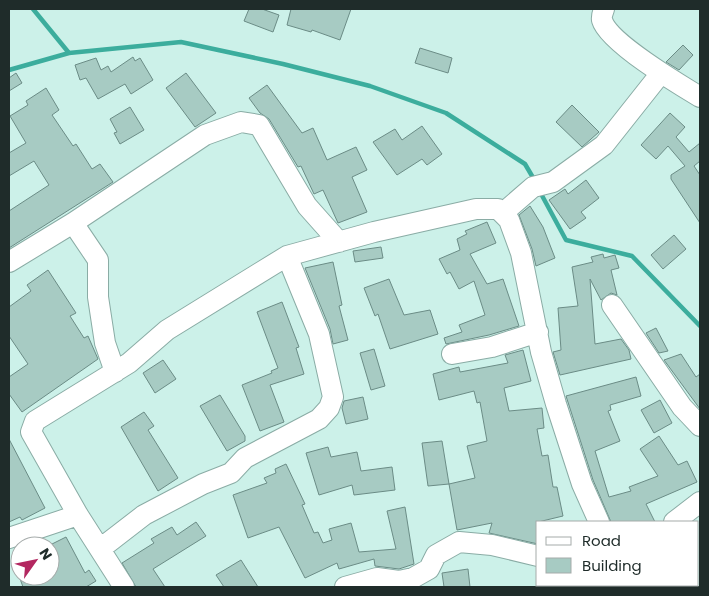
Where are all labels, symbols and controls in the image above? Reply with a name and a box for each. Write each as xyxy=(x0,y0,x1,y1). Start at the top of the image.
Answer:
legend xyxy=(536,521,699,586)
text: Road xyxy=(582,530,621,551)
north arrow xyxy=(10,536,60,586)
text: N xyxy=(35,544,57,564)
text: Building xyxy=(582,555,642,576)

